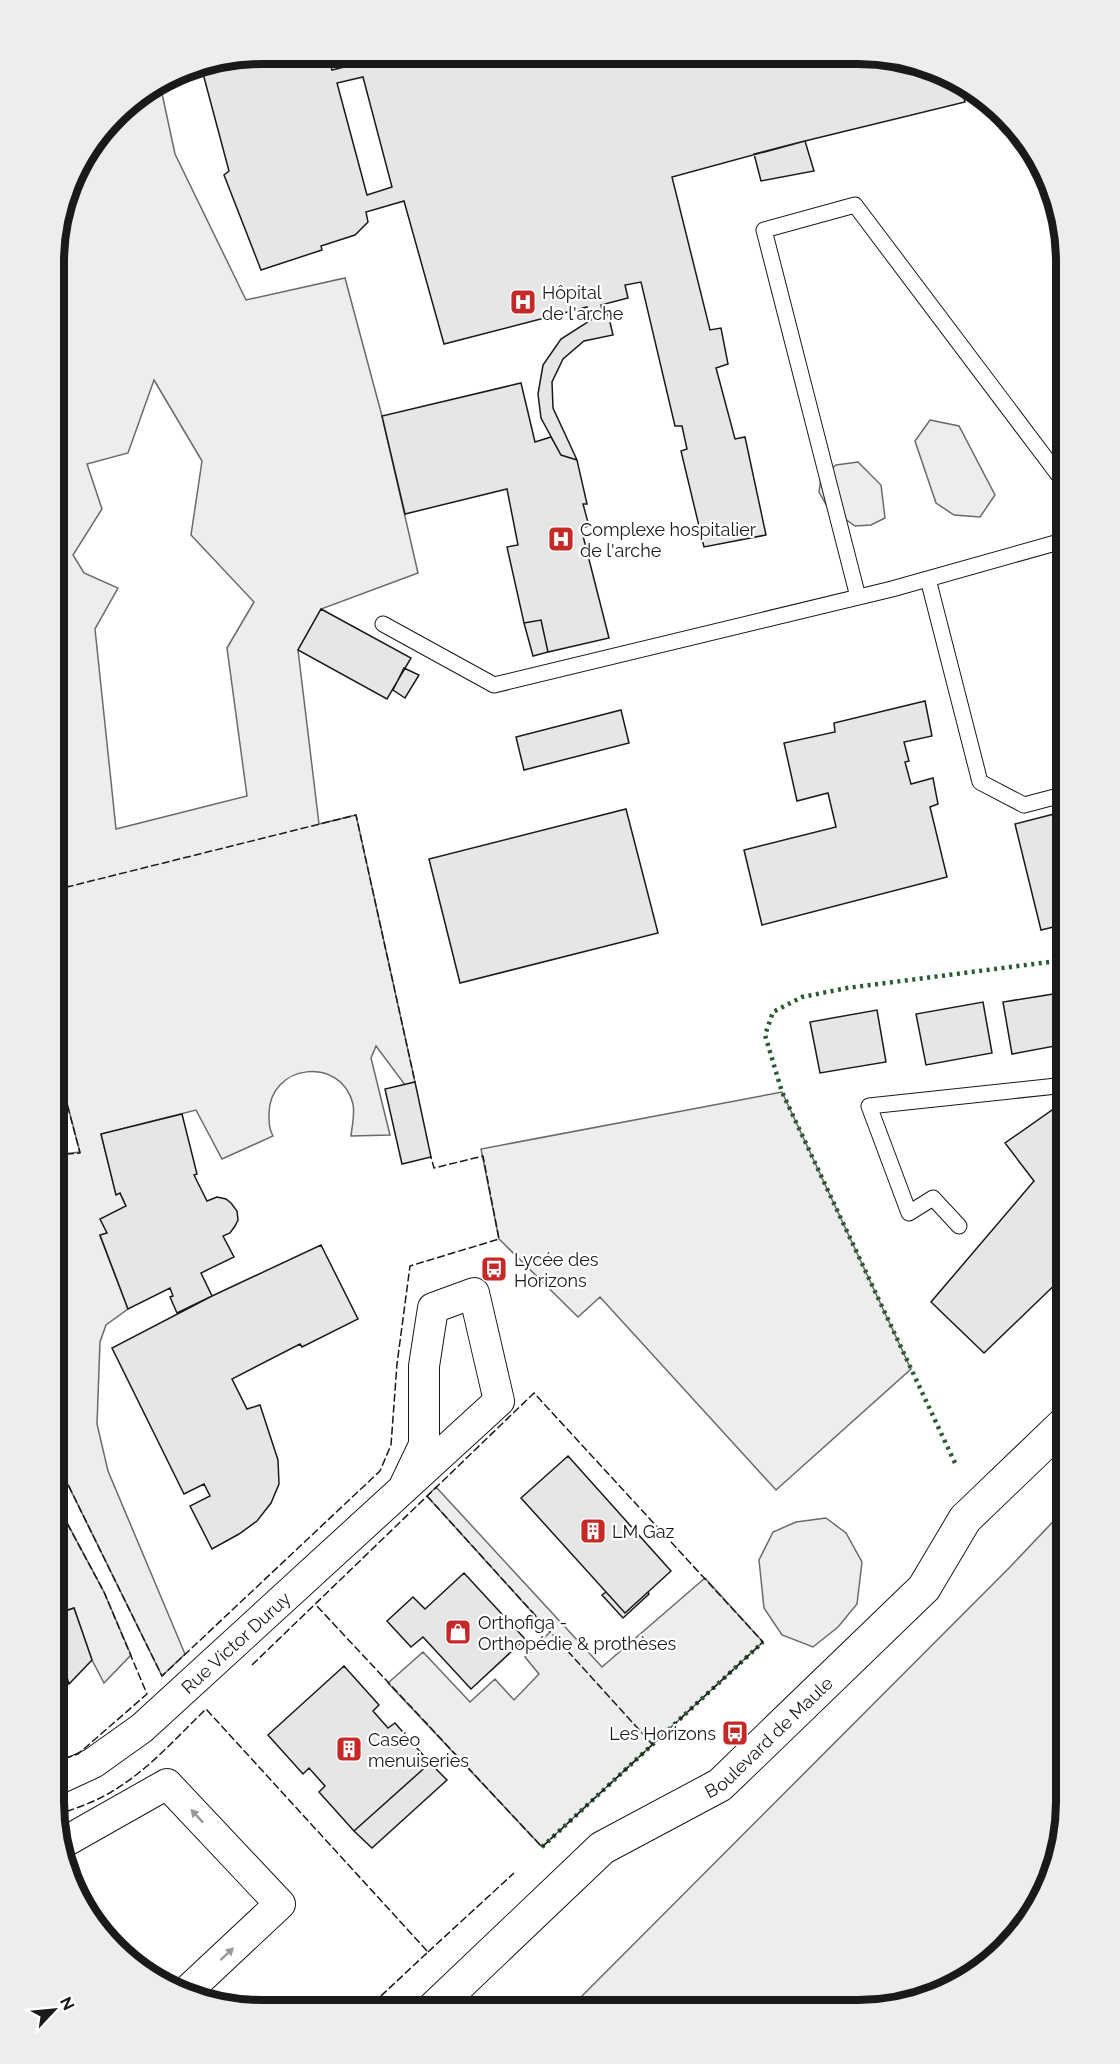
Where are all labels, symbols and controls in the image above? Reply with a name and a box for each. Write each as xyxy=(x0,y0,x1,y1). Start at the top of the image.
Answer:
place label: Hôpital de l'arche xyxy=(542,282,624,324)
hospital icon: Hôpital de l'arche xyxy=(508,287,538,317)
place label: Complexe hospitalier de l'arche xyxy=(580,519,757,561)
hospital icon: Complexe hospitalier de l'arche xyxy=(546,524,576,554)
place label: Lycée des Horizons xyxy=(514,1249,599,1291)
bus stop icon: Lycée des Horizons xyxy=(479,1254,509,1284)
building icon: LM Gaz xyxy=(578,1516,608,1546)
place label: LM Gaz xyxy=(612,1521,675,1542)
street label: Rue Victor Duruy xyxy=(177,1587,295,1697)
place label: Orthofiga - Orthopédie & prothèses xyxy=(478,1612,677,1654)
shop icon: Orthofiga - Orthopédie & prothèses xyxy=(443,1617,473,1647)
street label: Boulevard de Maule xyxy=(701,1672,837,1802)
bus stop icon: Les Horizons xyxy=(720,1718,750,1748)
place label: Les Horizons xyxy=(609,1723,716,1744)
place label: Caséo menuiseries xyxy=(368,1729,469,1771)
building icon: Caséo menuiseries xyxy=(334,1734,364,1764)
one-way arrow xyxy=(190,1808,204,1823)
one-way arrow xyxy=(219,1948,233,1962)
north arrow xyxy=(24,1980,84,2040)
text: N xyxy=(56,1994,78,2013)

